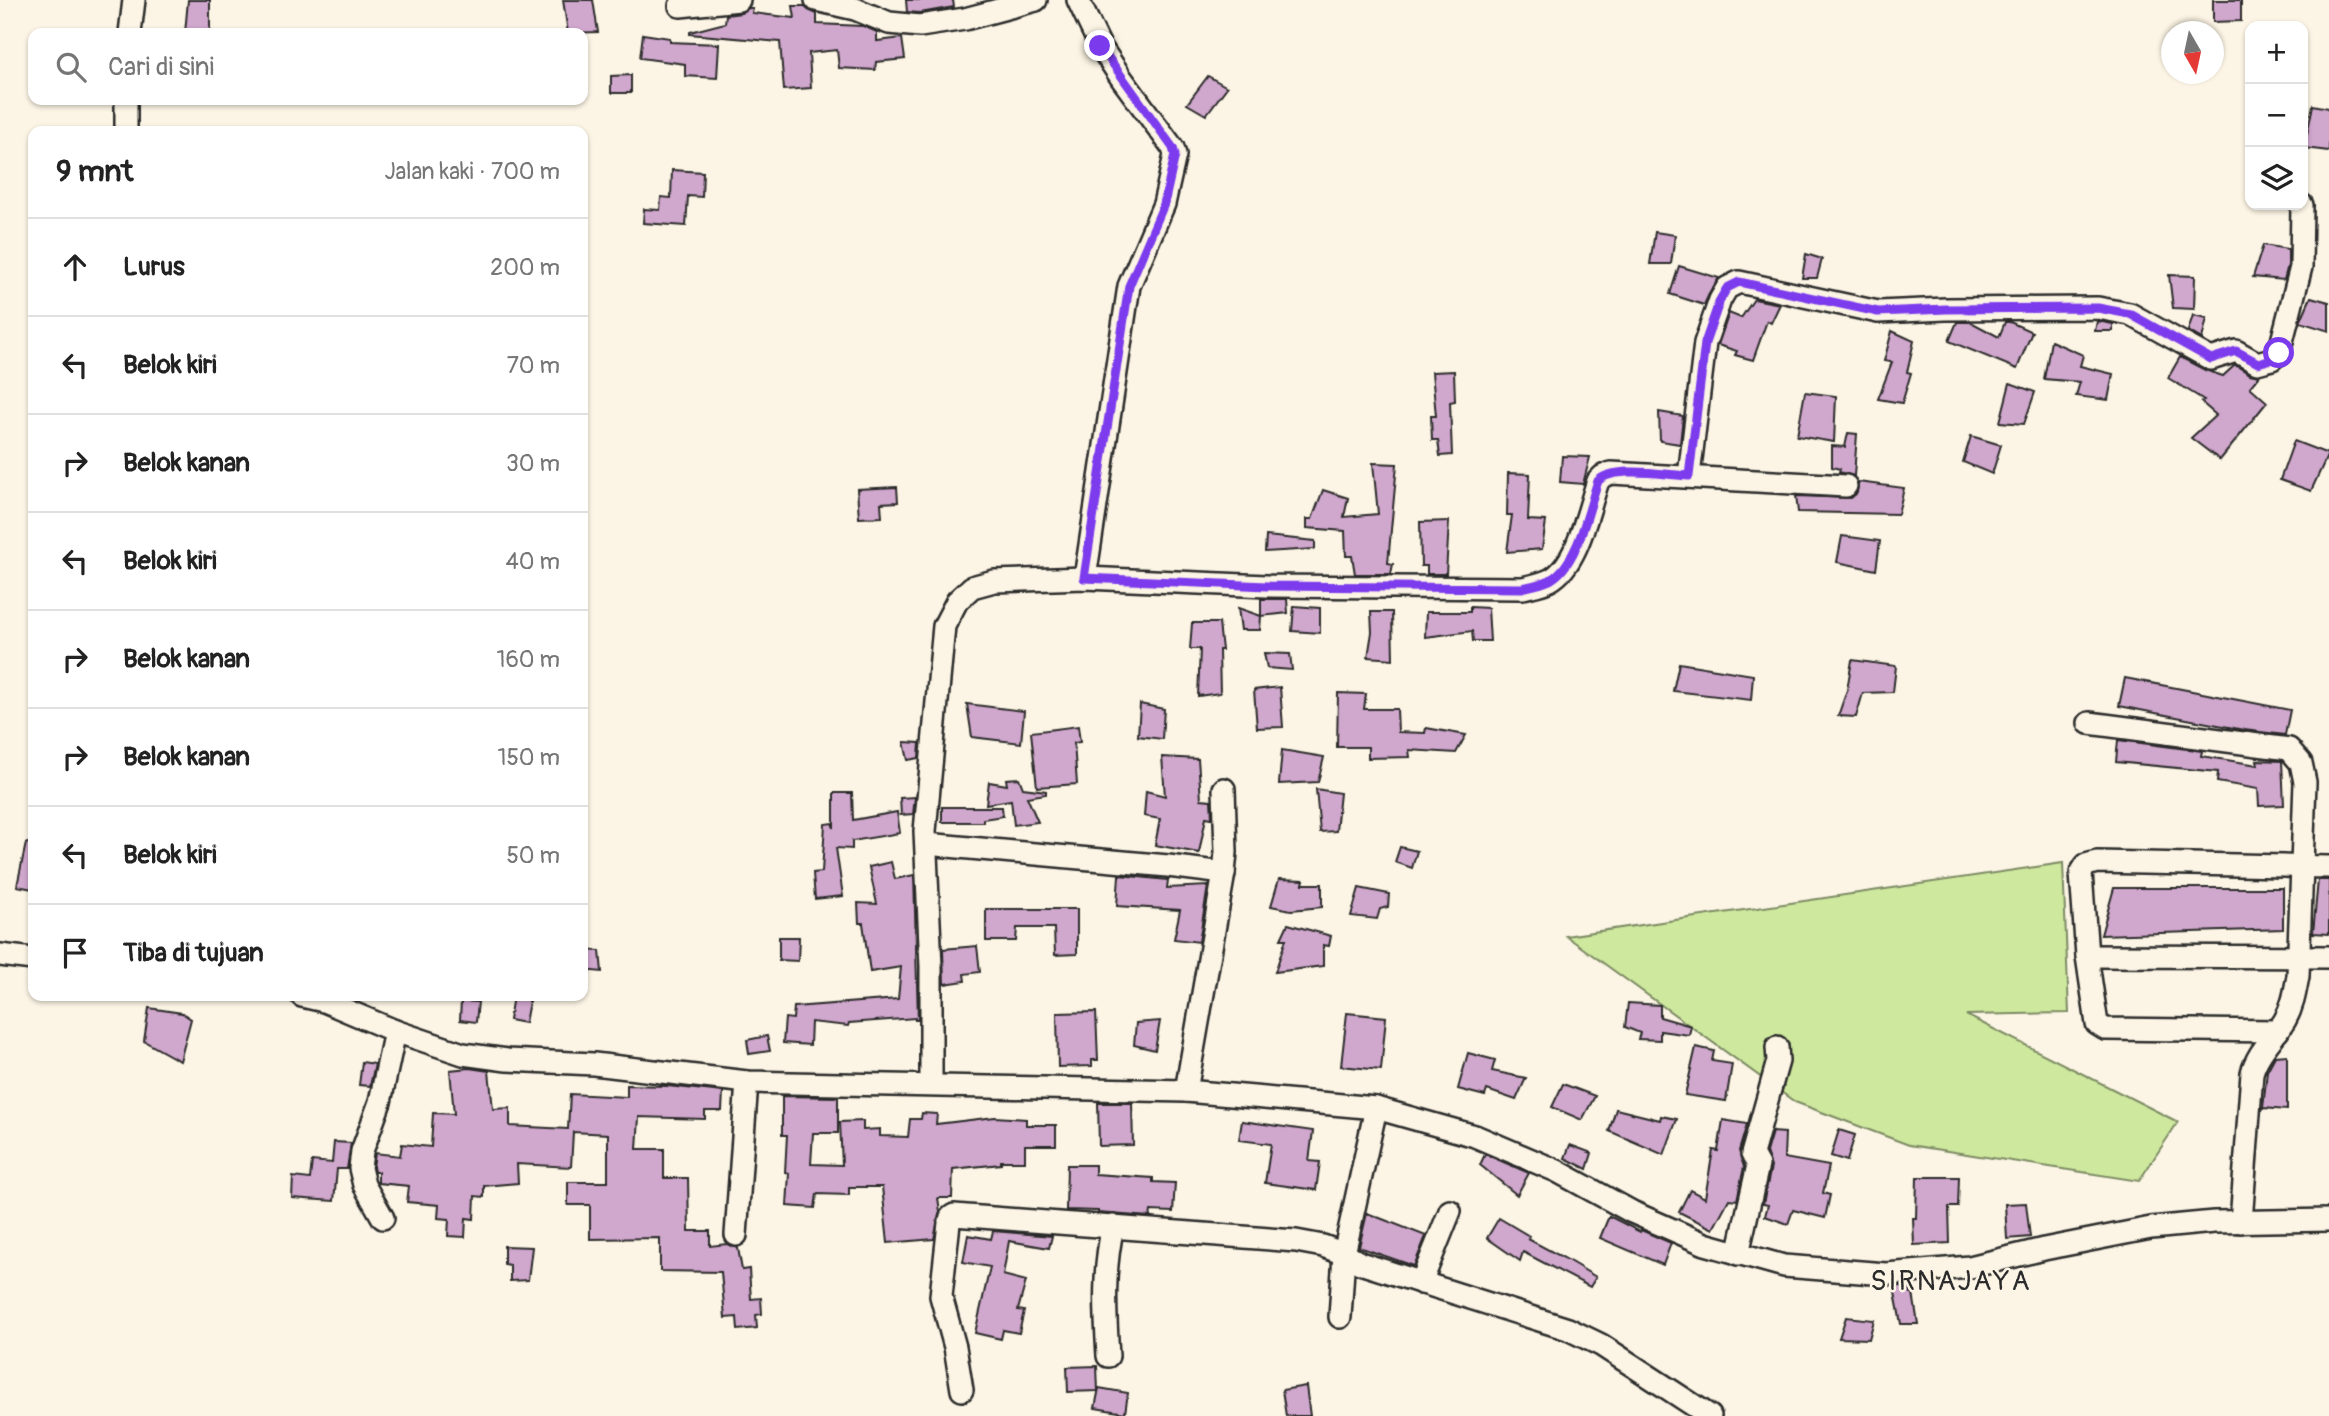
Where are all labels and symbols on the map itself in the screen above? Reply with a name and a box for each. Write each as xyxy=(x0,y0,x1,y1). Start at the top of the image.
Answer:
north arrow xyxy=(2161,21,2224,84)
route end xyxy=(1084,30,1115,61)
route start xyxy=(2263,337,2294,368)
district label: SIRNAJAYA xyxy=(1870,1264,2032,1299)

